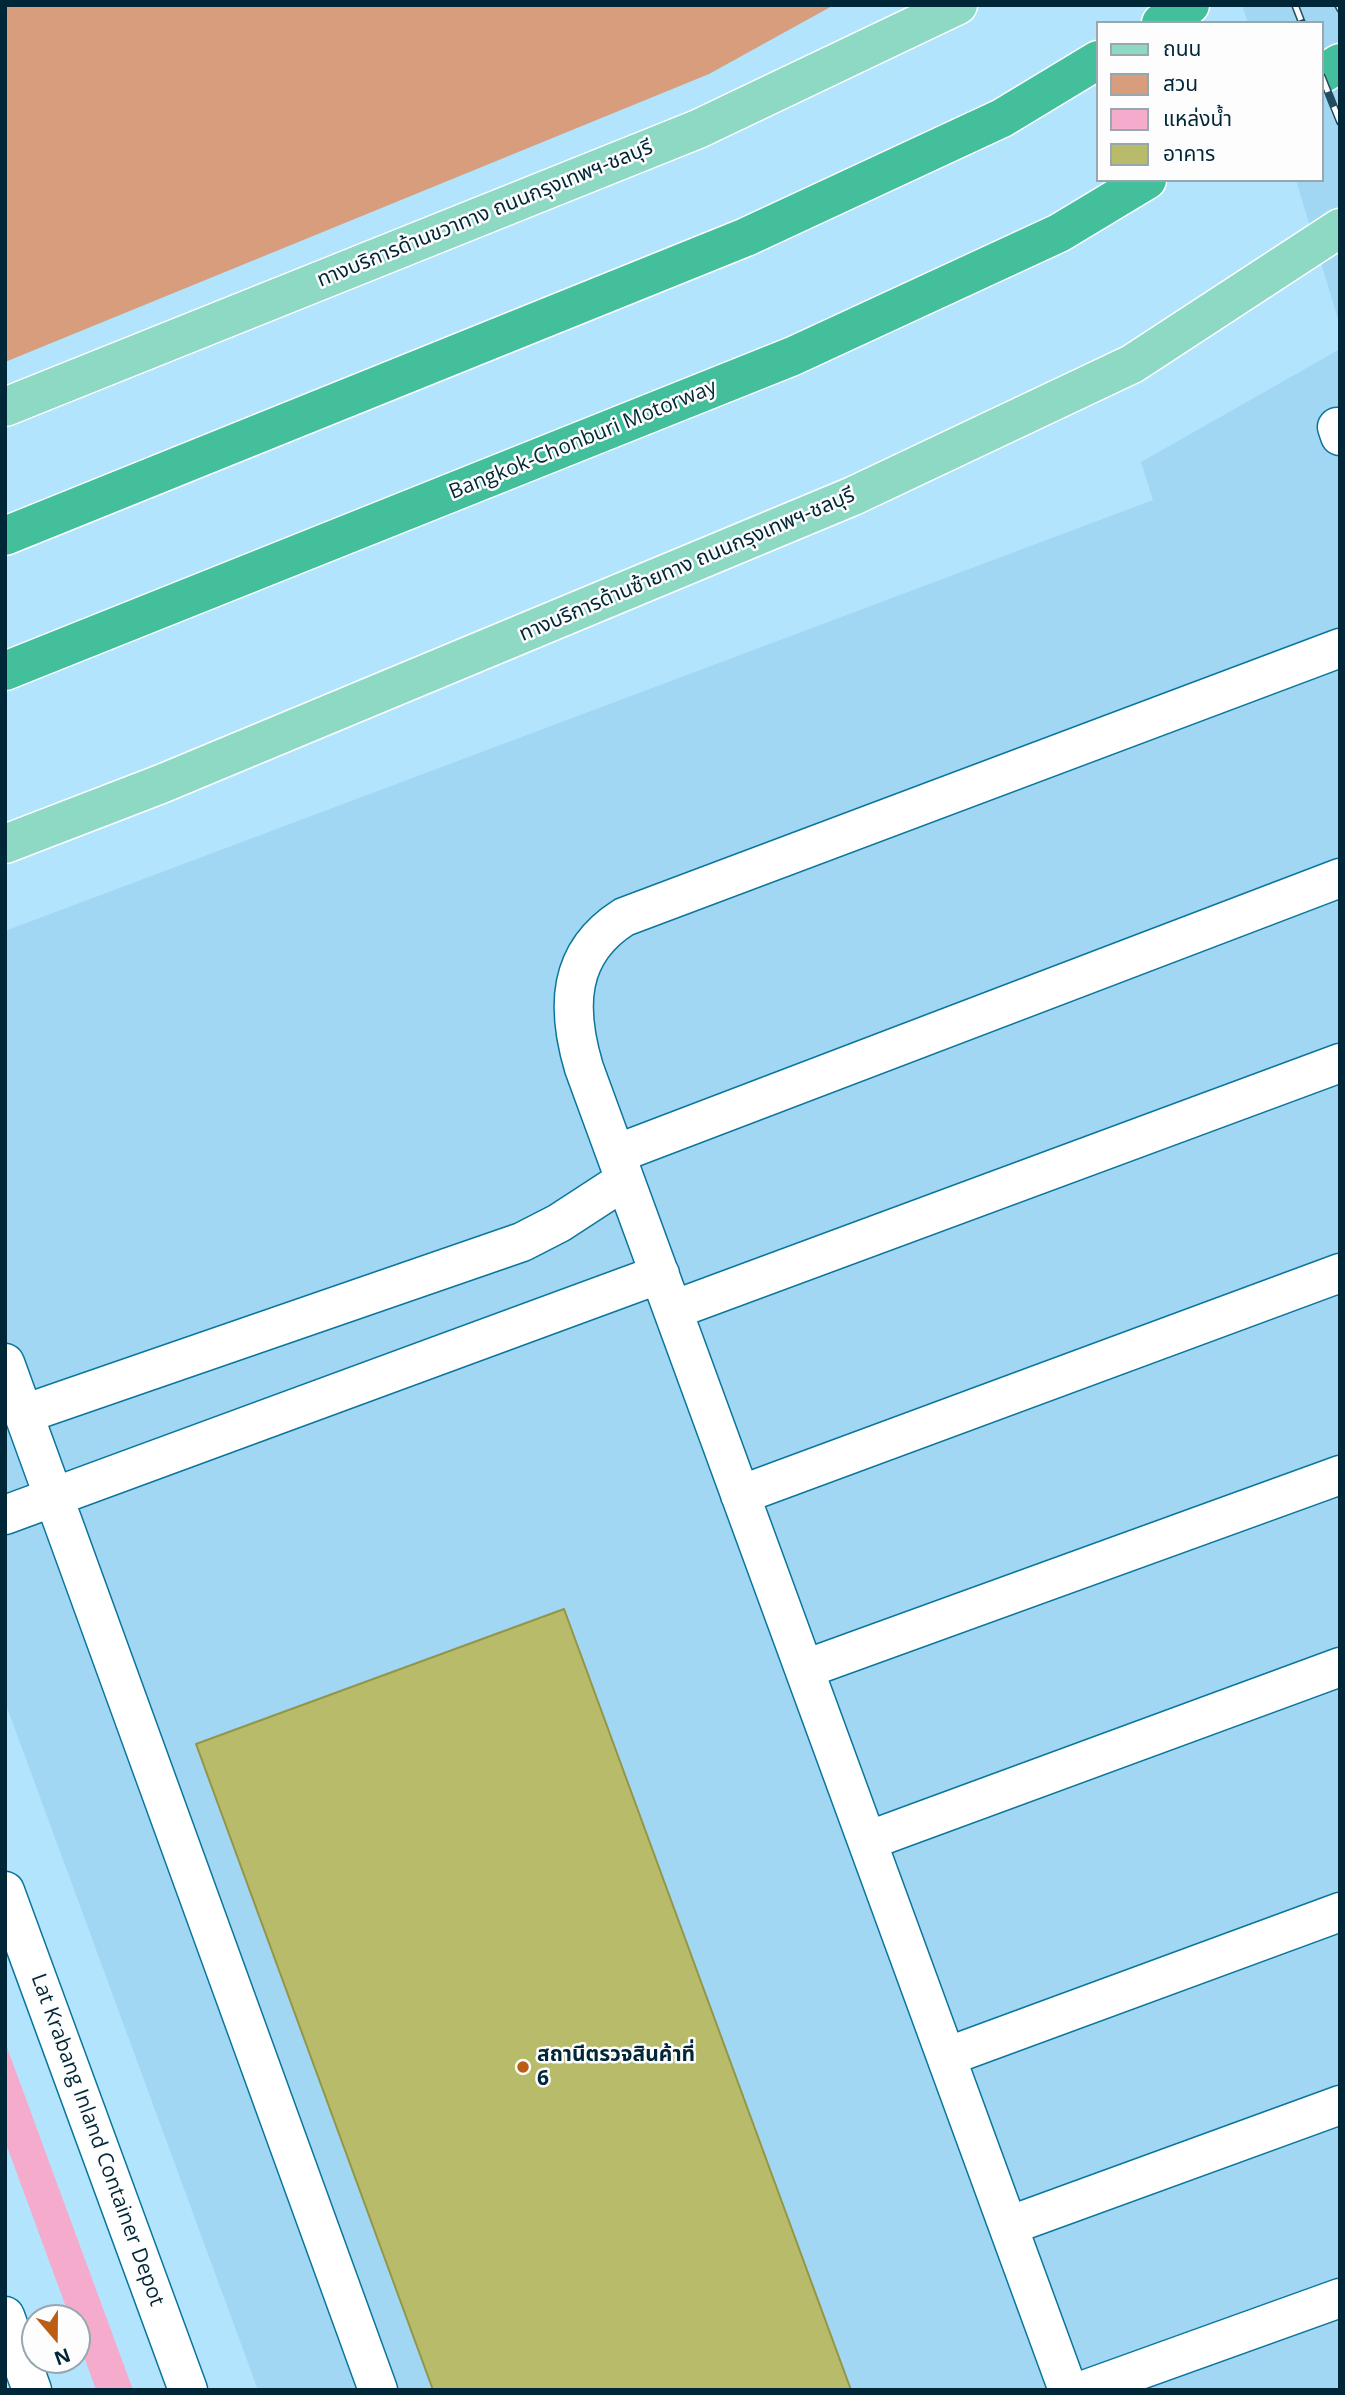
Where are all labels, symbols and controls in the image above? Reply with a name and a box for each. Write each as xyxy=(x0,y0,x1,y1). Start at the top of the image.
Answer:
legend xyxy=(1096,21,1324,182)
text: ถนน xyxy=(1163,34,1201,62)
text: สวน xyxy=(1163,69,1198,97)
text: แหล่งน้ำ xyxy=(1163,104,1232,132)
street label: ทางบริการด้านขวาทาง ถนนกรุงเทพฯ-ชลบุรี xyxy=(313,135,657,293)
text: อาคาร xyxy=(1163,139,1215,167)
street label: Bangkok-Chonburi Motorway xyxy=(446,375,720,505)
street label: ทางบริการด้านซ้ายทาง ถนนกรุงเทพฯ-ชลบุรี xyxy=(515,483,859,647)
street label: Lat Krabang Inland Container Depot xyxy=(25,1970,169,2310)
place label: สถานีตรวจสินค้าที่ 6 xyxy=(537,2042,695,2092)
marker: สถานีตรวจสินค้าที่ 6 xyxy=(515,2059,531,2075)
north arrow xyxy=(21,2304,91,2374)
text: N xyxy=(51,2342,74,2372)

